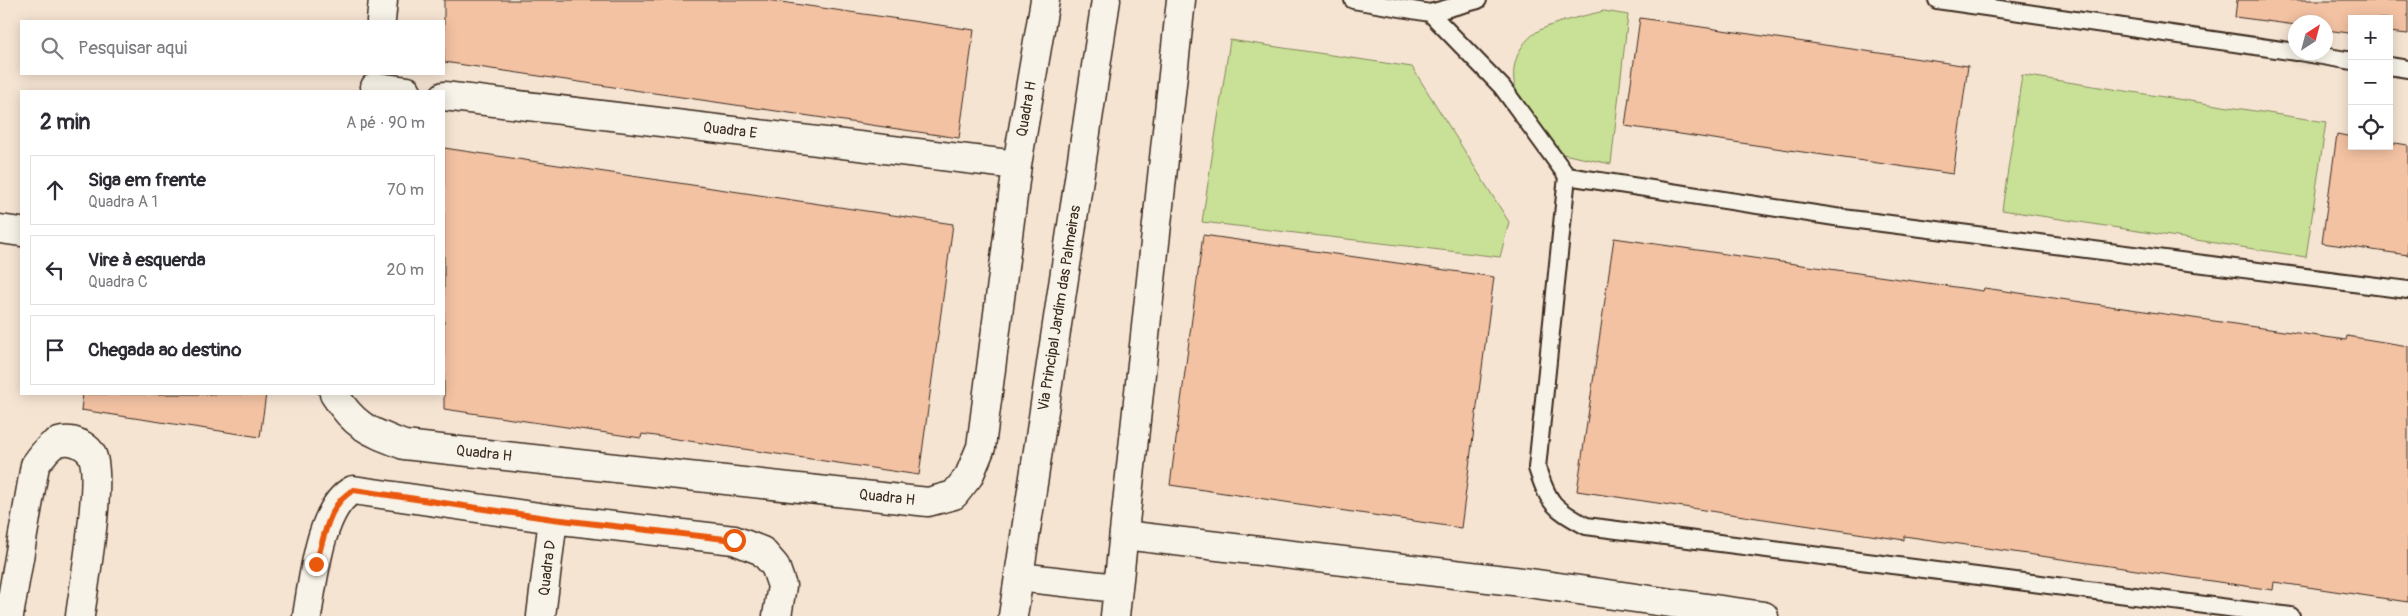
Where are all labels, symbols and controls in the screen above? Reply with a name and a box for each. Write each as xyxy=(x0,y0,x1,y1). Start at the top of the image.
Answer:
north arrow xyxy=(2288,15,2333,60)
map controls xyxy=(2348,15,2393,150)
button: + xyxy=(2348,15,2393,60)
search box xyxy=(20,20,445,75)
icon: search xyxy=(38,34,66,62)
text: Pesquisar aqui xyxy=(78,36,187,60)
button: − xyxy=(2348,60,2393,105)
street label: Quadra H xyxy=(1012,80,1041,138)
button: locate xyxy=(2348,105,2393,150)
text: 2 min xyxy=(40,109,90,136)
text: A pé · 90 m xyxy=(346,113,425,133)
street label: Quadra E xyxy=(702,118,758,143)
text: Siga em frente xyxy=(88,168,206,192)
icon: ahead xyxy=(41,176,69,204)
text: 70 m xyxy=(387,180,424,200)
text: Quadra A 1 xyxy=(88,192,158,212)
street label: Via Principal Jardim das Palmeiras xyxy=(1034,204,1085,412)
text: Vire à esquerda xyxy=(88,248,206,272)
icon: left xyxy=(41,256,69,284)
text: 20 m xyxy=(386,260,424,280)
text: Quadra C xyxy=(88,272,148,292)
icon: arrive xyxy=(41,336,69,364)
text: Chegada ao destino xyxy=(88,338,241,362)
street label: Quadra H xyxy=(455,441,513,466)
street label: Quadra H xyxy=(858,485,916,510)
route start xyxy=(723,529,746,552)
street label: Quadra D xyxy=(535,539,560,597)
route end xyxy=(305,553,328,576)

